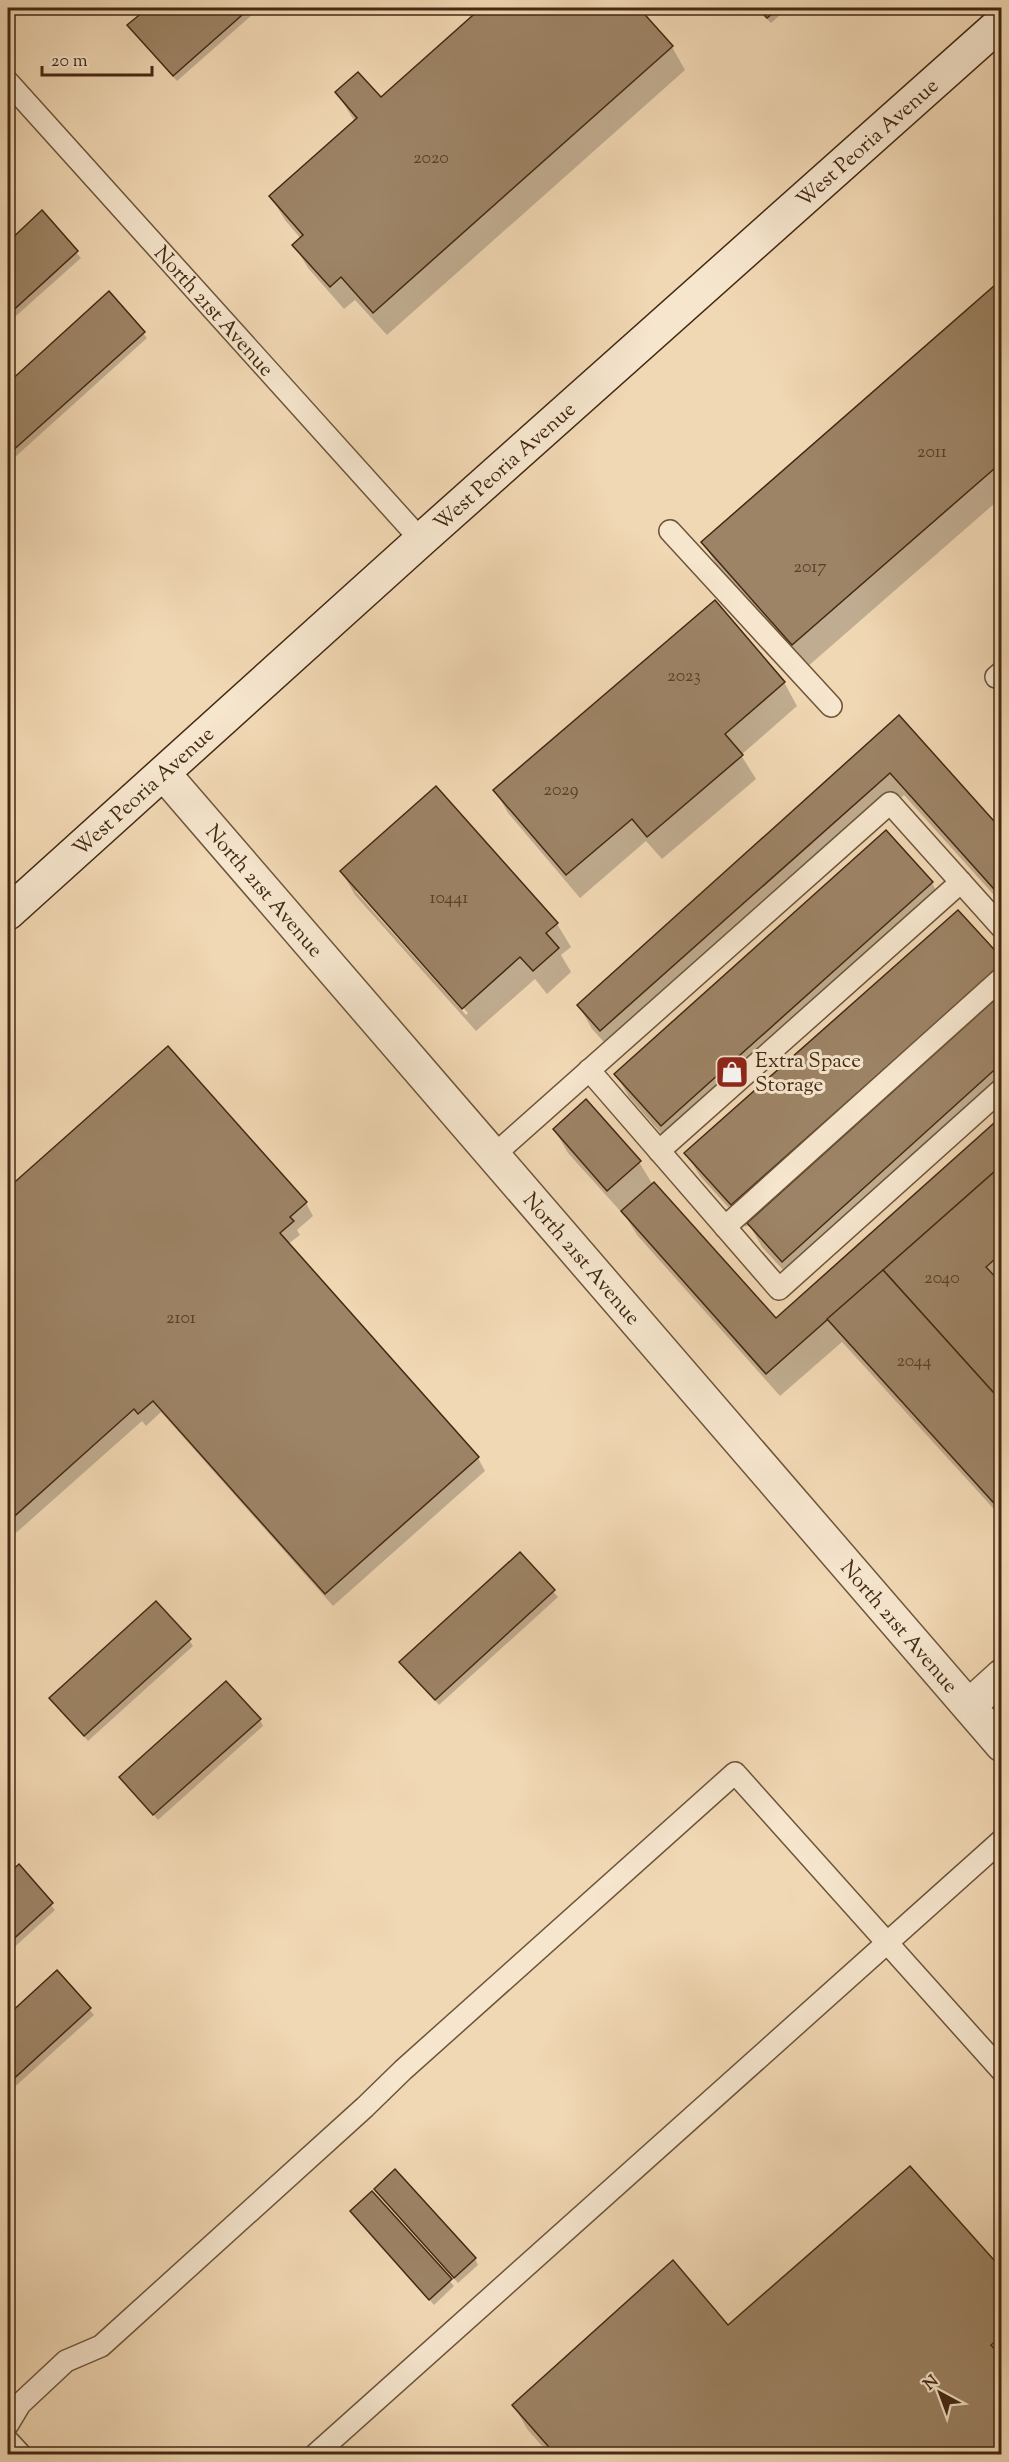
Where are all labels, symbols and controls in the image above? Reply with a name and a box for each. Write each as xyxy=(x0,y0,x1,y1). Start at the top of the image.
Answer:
scale bar xyxy=(42,39,152,77)
text: 20 m xyxy=(51,49,88,75)
street label: West Peoria Avenue xyxy=(791,72,946,215)
house number: 2020 xyxy=(413,146,449,172)
street label: North 21st Avenue xyxy=(146,240,280,384)
street label: West Peoria Avenue xyxy=(428,396,583,539)
house number: 2011 xyxy=(917,440,947,466)
house number: 2017 xyxy=(794,555,826,581)
house number: 2023 xyxy=(667,664,701,690)
street label: West Peoria Avenue xyxy=(67,721,222,864)
house number: 2029 xyxy=(544,778,579,804)
street label: North 21st Avenue xyxy=(197,819,329,965)
house number: 10441 xyxy=(430,886,468,912)
place label: Extra Space Storage xyxy=(755,1047,861,1101)
shop icon: Extra Space Storage xyxy=(714,1054,750,1090)
street label: North 21st Avenue xyxy=(515,1187,647,1333)
house number: 2040 xyxy=(924,1266,960,1292)
house number: 2101 xyxy=(166,1306,196,1332)
house number: 2044 xyxy=(896,1349,932,1375)
street label: North 21st Avenue xyxy=(832,1555,964,1701)
north arrow xyxy=(910,2363,970,2423)
text: N xyxy=(919,2371,944,2396)

